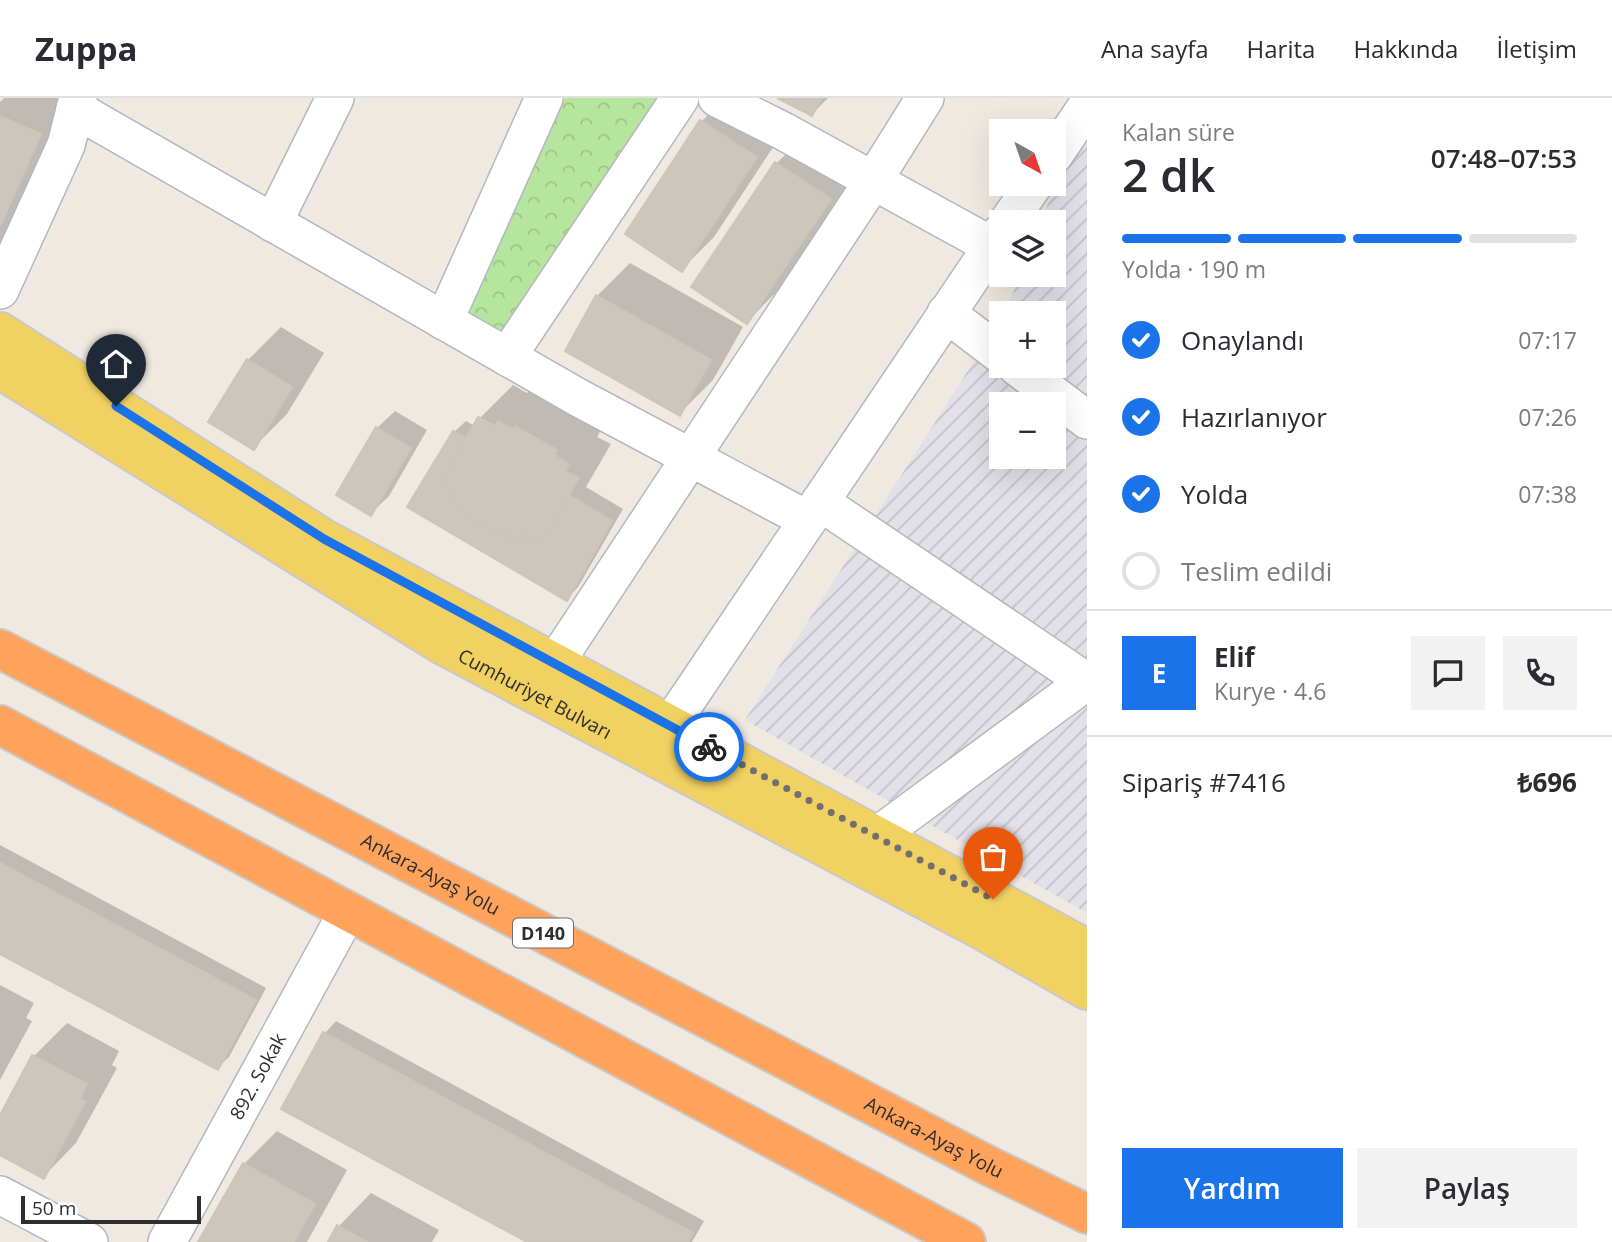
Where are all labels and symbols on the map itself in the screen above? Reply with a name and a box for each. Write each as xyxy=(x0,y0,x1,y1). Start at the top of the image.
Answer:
north arrow xyxy=(989,119,1066,196)
pin xyxy=(86,334,146,406)
street label: Cumhuriyet Bulvarı xyxy=(454,642,616,745)
courier xyxy=(674,712,744,782)
street label: Ankara-Ayaş Yolu xyxy=(357,827,505,921)
pin xyxy=(963,827,1023,899)
road number: D140 xyxy=(513,918,573,948)
street label: 892. Sokak xyxy=(223,1028,292,1124)
street label: Ankara-Ayaş Yolu xyxy=(860,1090,1008,1184)
scale bar xyxy=(21,1193,201,1225)

